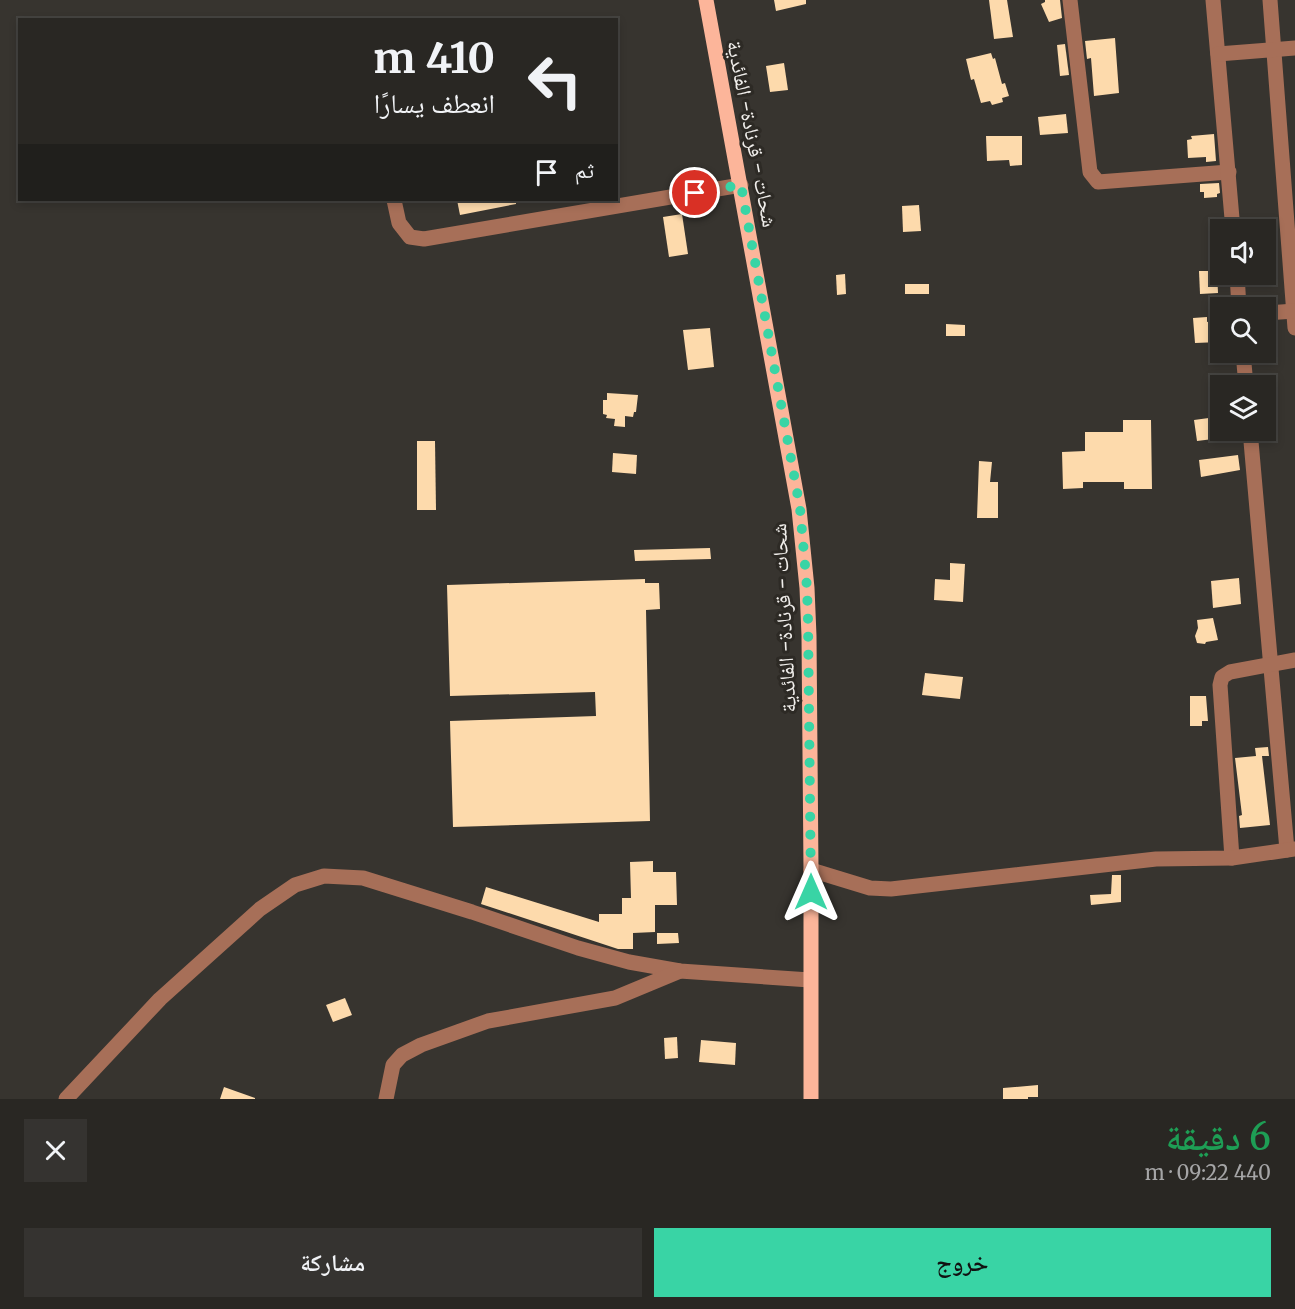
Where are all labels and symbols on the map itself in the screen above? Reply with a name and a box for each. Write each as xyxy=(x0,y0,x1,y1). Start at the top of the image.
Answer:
street label: شحات - قرنادة- الفائدية xyxy=(721,38,784,230)
pin xyxy=(669,167,720,218)
street label: شحات - قرنادة- الفائدية xyxy=(765,523,802,713)
position arrow xyxy=(779,860,843,924)

